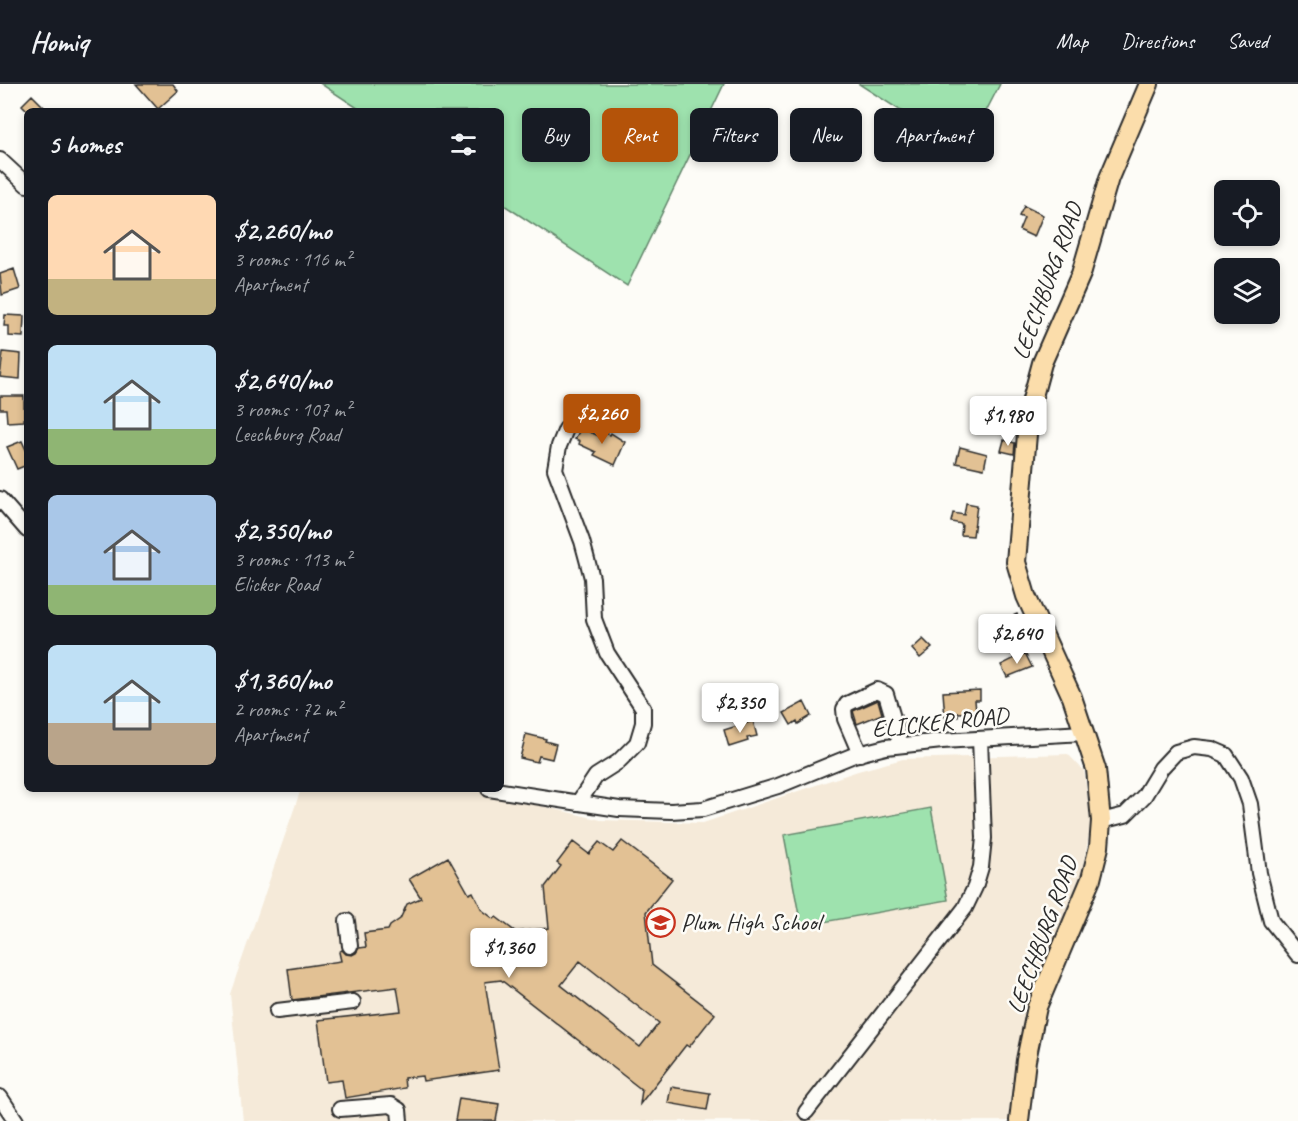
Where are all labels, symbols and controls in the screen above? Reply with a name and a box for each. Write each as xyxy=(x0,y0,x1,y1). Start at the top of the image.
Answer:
text: Homiq xyxy=(30,24,88,59)
text: Map xyxy=(1056,28,1088,54)
text: Directions xyxy=(1121,28,1194,54)
text: Saved xyxy=(1227,28,1268,54)
chip: Buy xyxy=(522,108,590,162)
chip: Rent xyxy=(602,108,678,162)
chip: Filters xyxy=(690,108,778,162)
chip: New xyxy=(790,108,862,162)
chip: Apartment xyxy=(874,108,994,162)
text: 5 homes xyxy=(48,128,121,161)
icon: filters xyxy=(447,128,480,161)
map controls xyxy=(1214,180,1280,324)
button: locate xyxy=(1214,180,1280,246)
street label: LEECHBURG ROAD xyxy=(1005,197,1090,363)
text: $2,260/mo xyxy=(234,214,332,247)
icon: home xyxy=(96,219,168,291)
text: 3 rooms · 116 m² xyxy=(234,247,351,272)
button: layers xyxy=(1214,258,1280,324)
text: Apartment xyxy=(234,272,307,297)
text: $2,640/mo xyxy=(234,364,332,397)
icon: home xyxy=(96,369,168,441)
pin: $2,260 xyxy=(553,394,651,445)
pin: $1,980 xyxy=(959,396,1057,447)
text: 3 rooms · 107 m² xyxy=(234,397,351,422)
text: $2,260 xyxy=(577,401,627,426)
text: $1,980 xyxy=(984,403,1032,428)
text: Leechburg Road xyxy=(234,422,340,447)
text: $2,350/mo xyxy=(234,514,331,547)
icon: home xyxy=(96,519,168,591)
text: 3 rooms · 113 m² xyxy=(234,547,351,572)
text: Elicker Road xyxy=(234,572,319,597)
pin: $2,640 xyxy=(968,614,1066,665)
text: $2,640 xyxy=(992,621,1042,646)
text: $1,360/mo xyxy=(234,664,332,697)
icon: home xyxy=(96,669,168,741)
pin: $2,350 xyxy=(691,683,789,734)
text: $2,350 xyxy=(716,690,764,715)
text: 2 rooms · 72 m² xyxy=(234,697,342,722)
street label: ELICKER ROAD xyxy=(870,700,1012,744)
text: Apartment xyxy=(234,722,307,747)
street label: LEECHBURG ROAD xyxy=(1000,851,1085,1017)
school or university icon: Plum High School xyxy=(644,906,676,938)
place label: Plum High School xyxy=(681,907,825,937)
pin: $1,360 xyxy=(460,928,558,979)
text: $1,360 xyxy=(484,935,534,960)

